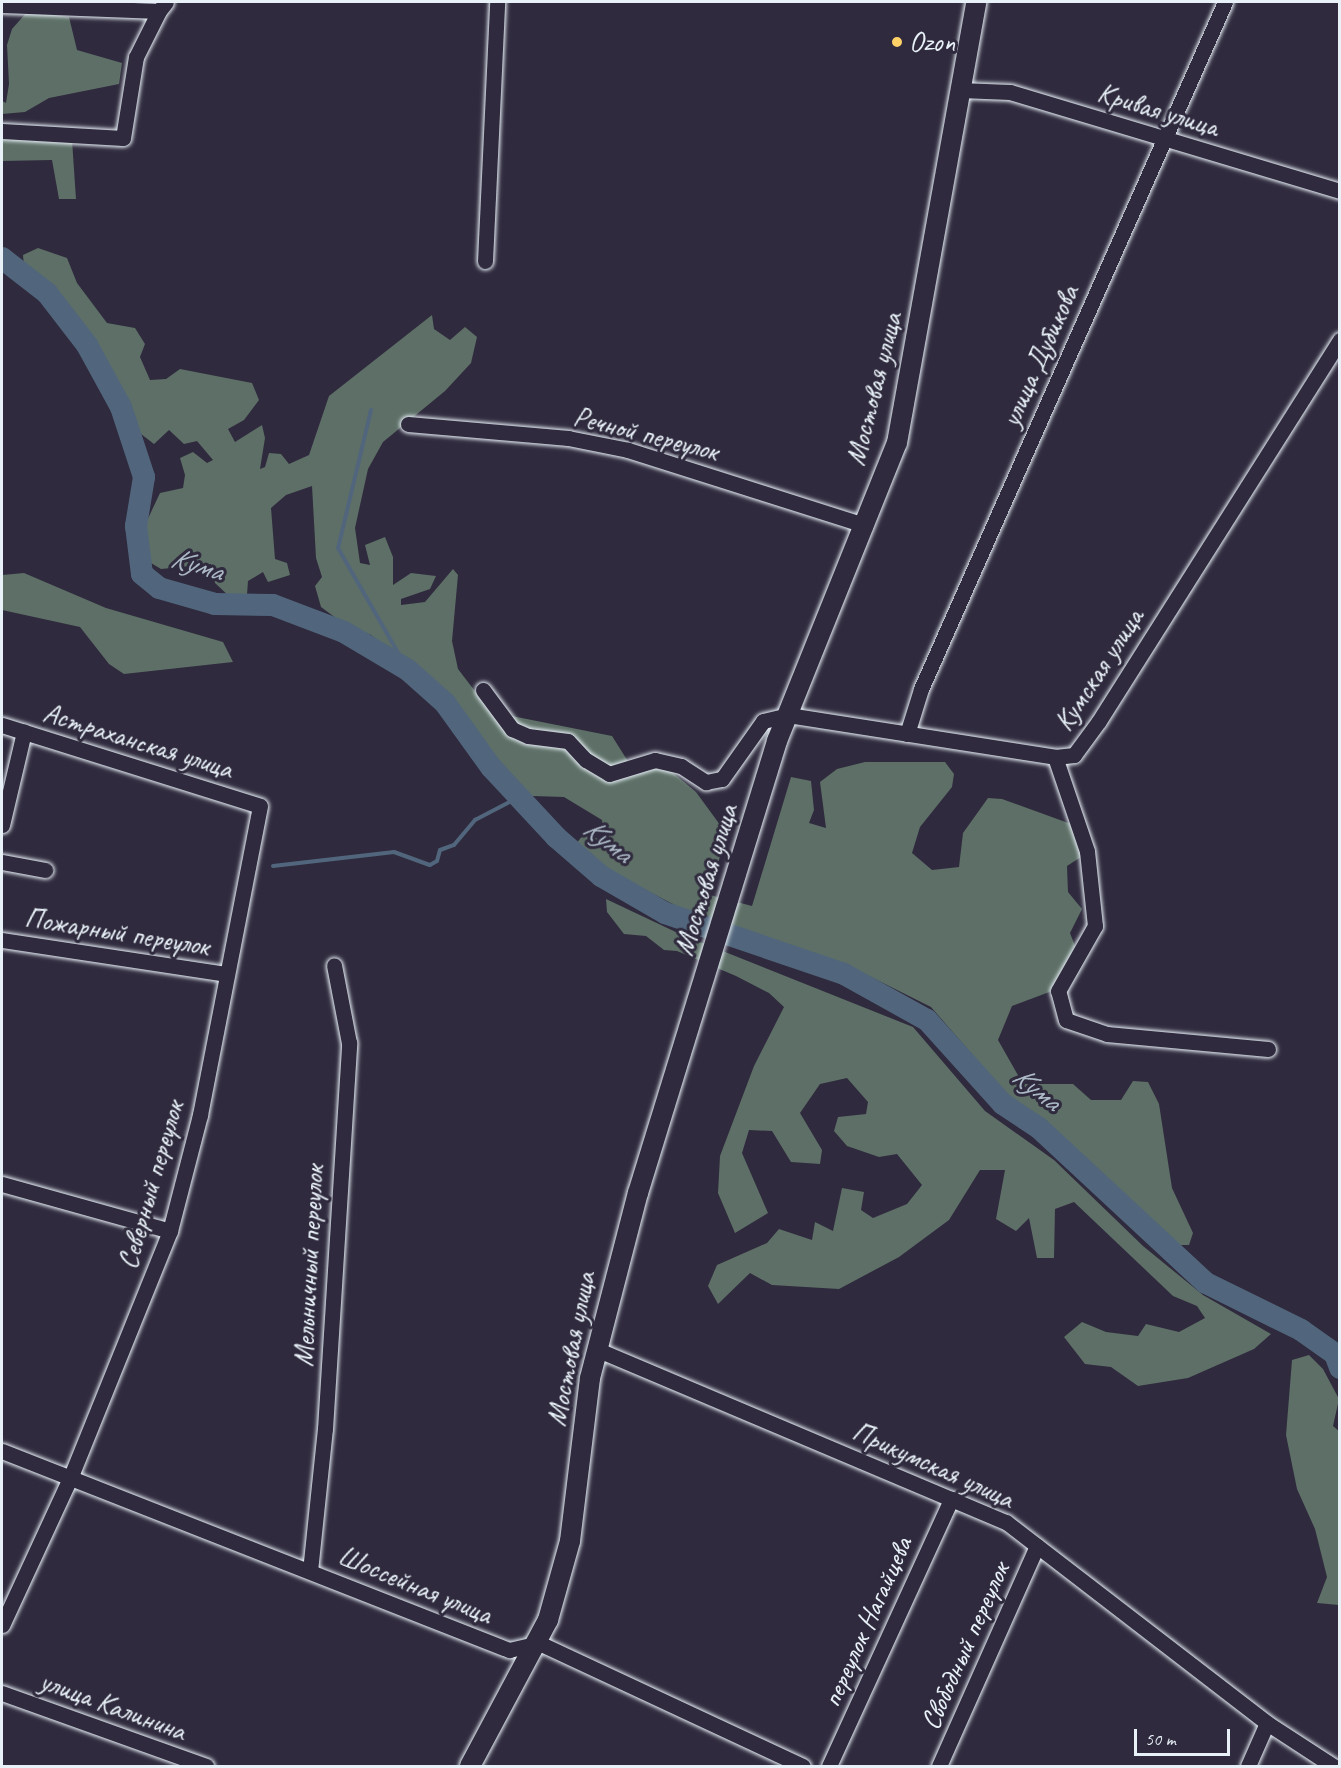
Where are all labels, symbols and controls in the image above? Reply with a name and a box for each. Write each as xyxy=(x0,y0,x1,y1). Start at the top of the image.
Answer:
place label: Ozon xyxy=(909,25,955,59)
marker: Ozon xyxy=(890,35,904,49)
street label: Кривая улица xyxy=(1094,76,1222,144)
street label: улица Дубикова xyxy=(994,280,1086,432)
street label: Мостовая улица xyxy=(839,308,909,470)
street label: Речной переулок xyxy=(570,400,722,468)
water label: Кума xyxy=(167,539,227,589)
street label: Кумская улица xyxy=(1047,603,1151,737)
street label: Астраханская улица xyxy=(38,696,238,786)
street label: Мостовая улица xyxy=(667,800,745,960)
water label: Кума xyxy=(576,810,640,870)
street label: Пожарный переулок xyxy=(22,901,212,963)
water label: Кума xyxy=(1005,1058,1069,1118)
street label: Северный переулок xyxy=(111,1097,191,1273)
street label: Мельничный переулок xyxy=(287,1164,331,1368)
street label: Мостовая улица xyxy=(539,1268,603,1430)
street label: Прикумская улица xyxy=(847,1414,1019,1516)
street label: переулок Нагайцева xyxy=(814,1531,920,1713)
street label: Шоссейная улица xyxy=(332,1538,498,1632)
street label: Свободный переулок xyxy=(913,1557,1017,1735)
street label: улица Калинина xyxy=(35,1664,191,1748)
scale bar xyxy=(1137,1717,1233,1755)
text: 50 m xyxy=(1145,1728,1176,1750)

